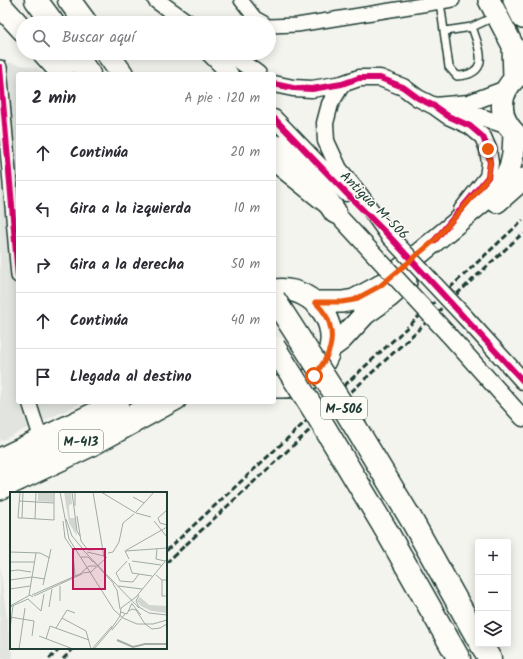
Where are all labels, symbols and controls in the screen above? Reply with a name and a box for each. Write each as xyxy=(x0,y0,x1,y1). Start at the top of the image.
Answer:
search box xyxy=(16,16,276,60)
text: Buscar aquí xyxy=(62,26,135,50)
icon: search xyxy=(30,27,52,49)
text: 2 min xyxy=(32,85,76,112)
text: A pie · 120 m xyxy=(185,88,260,109)
route end xyxy=(479,140,497,158)
text: Continúa xyxy=(70,141,128,165)
icon: ahead xyxy=(32,142,54,164)
text: 20 m xyxy=(230,142,260,163)
street label: Antigua M-506 xyxy=(335,166,414,245)
text: Gira a la izquierda xyxy=(70,197,191,221)
icon: left xyxy=(32,198,54,220)
text: 10 m xyxy=(234,198,260,219)
text: Gira a la derecha xyxy=(70,253,184,277)
icon: right xyxy=(32,254,54,276)
text: 50 m xyxy=(231,254,260,275)
text: Continúa xyxy=(70,309,128,333)
icon: ahead xyxy=(32,310,54,332)
text: 40 m xyxy=(231,310,260,331)
text: Llegada al destino xyxy=(70,365,192,389)
icon: arrive xyxy=(32,366,54,388)
route start xyxy=(305,367,323,385)
road number: M-506 xyxy=(321,397,367,419)
road number: M-413 xyxy=(59,430,103,452)
inset map xyxy=(10,492,167,649)
map controls xyxy=(475,539,511,647)
button: + xyxy=(475,539,511,575)
button: − xyxy=(475,575,511,611)
button: layers xyxy=(475,611,511,647)

